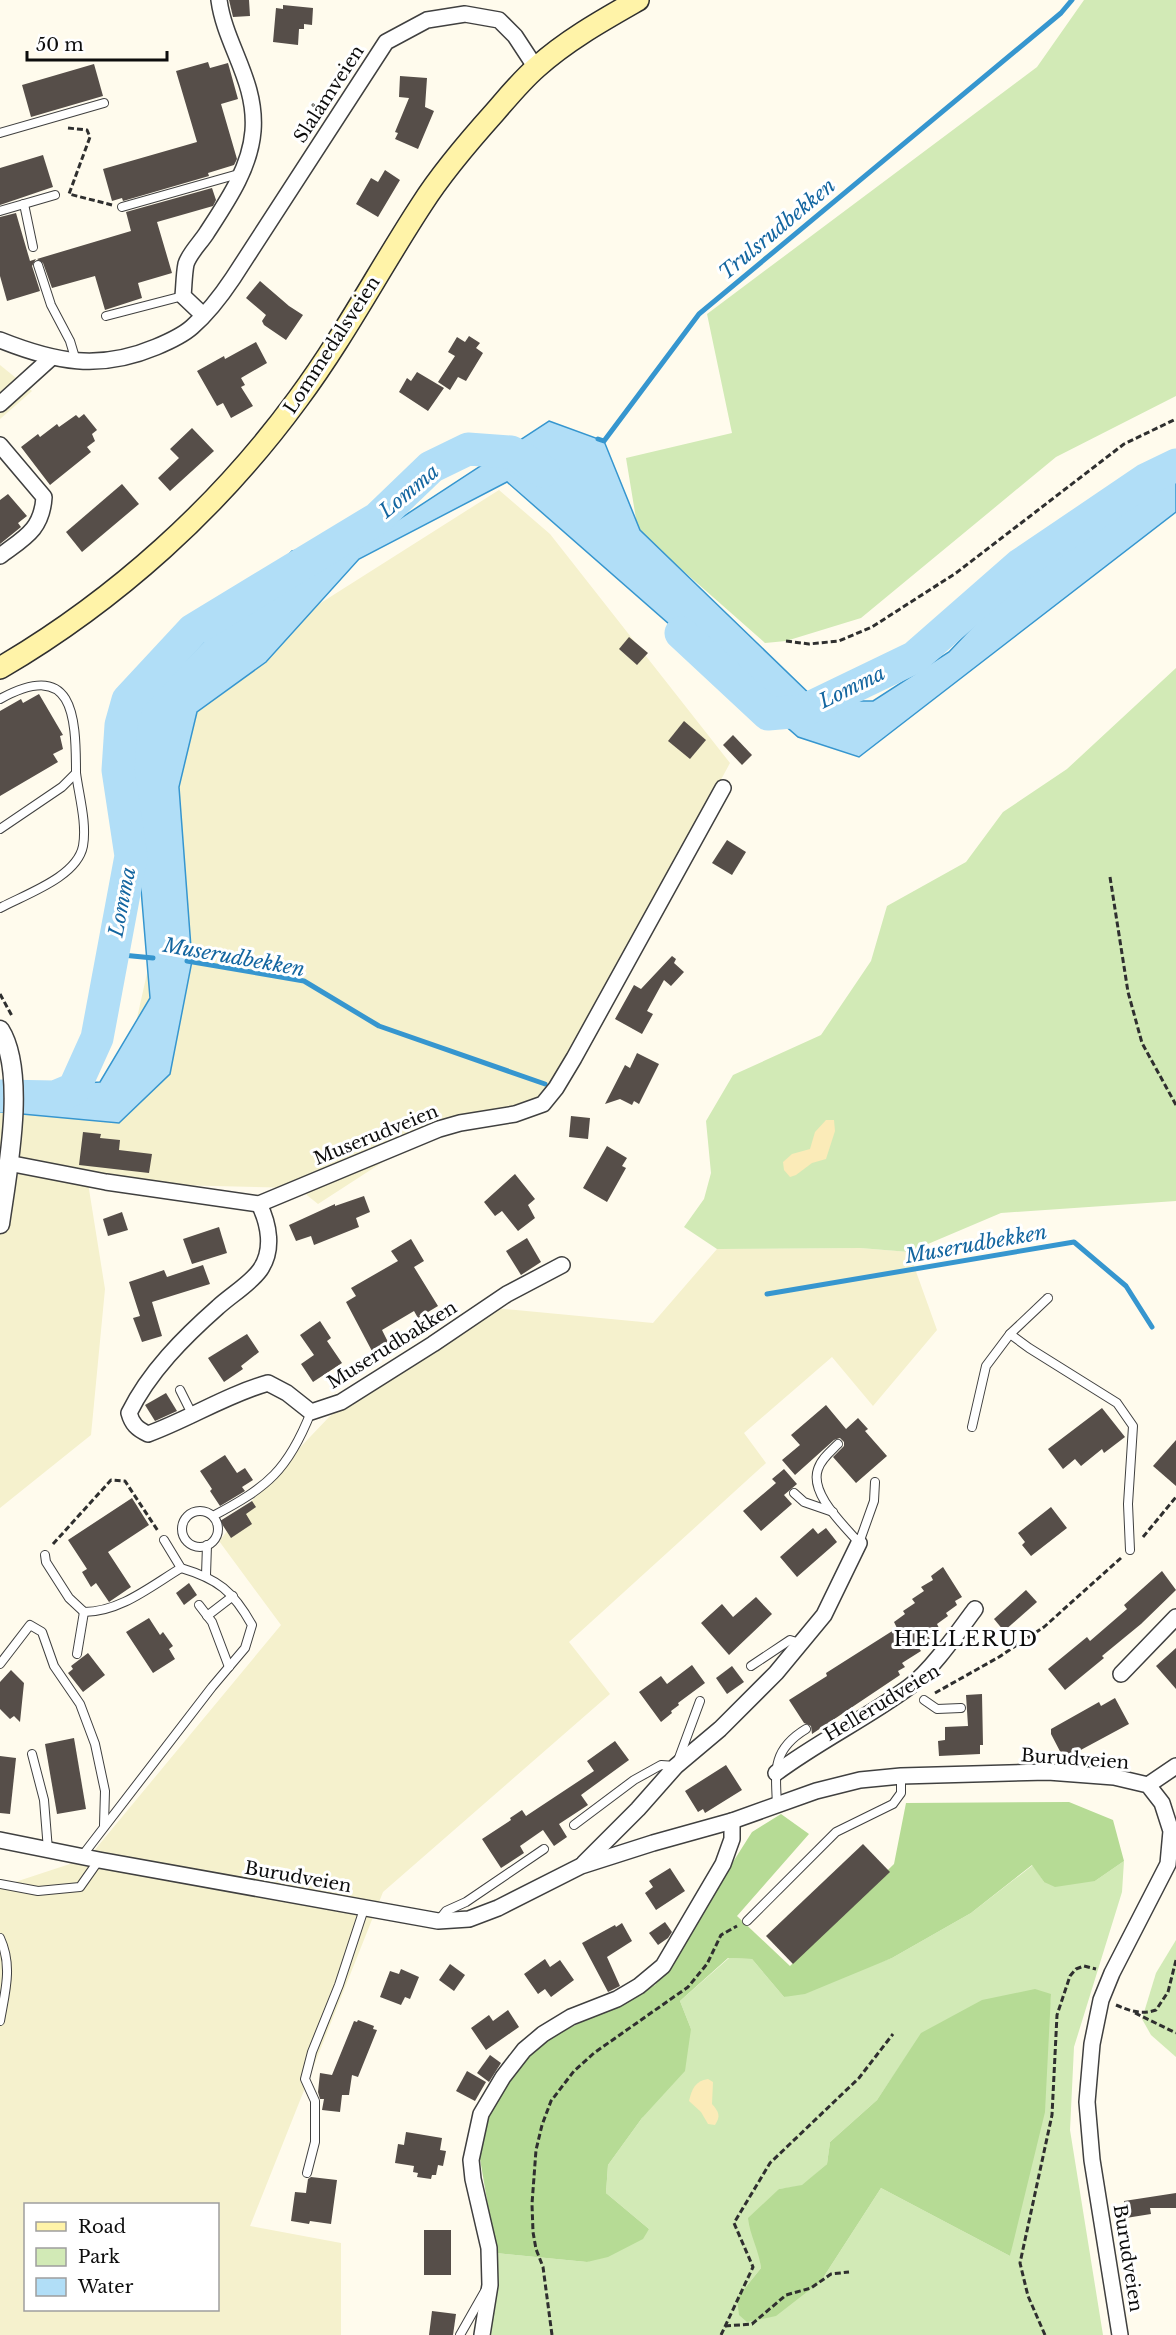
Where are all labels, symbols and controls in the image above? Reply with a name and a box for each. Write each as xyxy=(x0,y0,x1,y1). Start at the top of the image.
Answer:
scale bar xyxy=(27,24,166,62)
text: 50 m xyxy=(36,34,84,56)
street label: Slalåmveien xyxy=(289,41,369,147)
water label: Trulsrudbekken xyxy=(714,173,840,285)
street label: Lommedalsveien xyxy=(279,272,385,418)
water label: Lomma xyxy=(373,459,444,524)
water label: Lomma xyxy=(814,661,889,714)
water label: Lomma xyxy=(103,865,141,940)
water label: Muserudbekken xyxy=(160,933,307,981)
street label: Muserudveien xyxy=(311,1100,441,1170)
water label: Muserudbekken xyxy=(902,1220,1049,1268)
street label: Muserudbakken xyxy=(323,1296,461,1394)
district label: HELLERUD xyxy=(893,1626,1039,1652)
street label: Hellerudveien xyxy=(820,1660,944,1746)
street label: Burudveien xyxy=(1020,1744,1130,1774)
street label: Burudveien xyxy=(243,1857,353,1897)
legend xyxy=(24,2203,219,2311)
street label: Burudveien xyxy=(1109,2203,1147,2313)
text: Road xyxy=(78,2216,126,2238)
text: Park xyxy=(78,2246,120,2268)
text: Water xyxy=(77,2276,134,2298)

